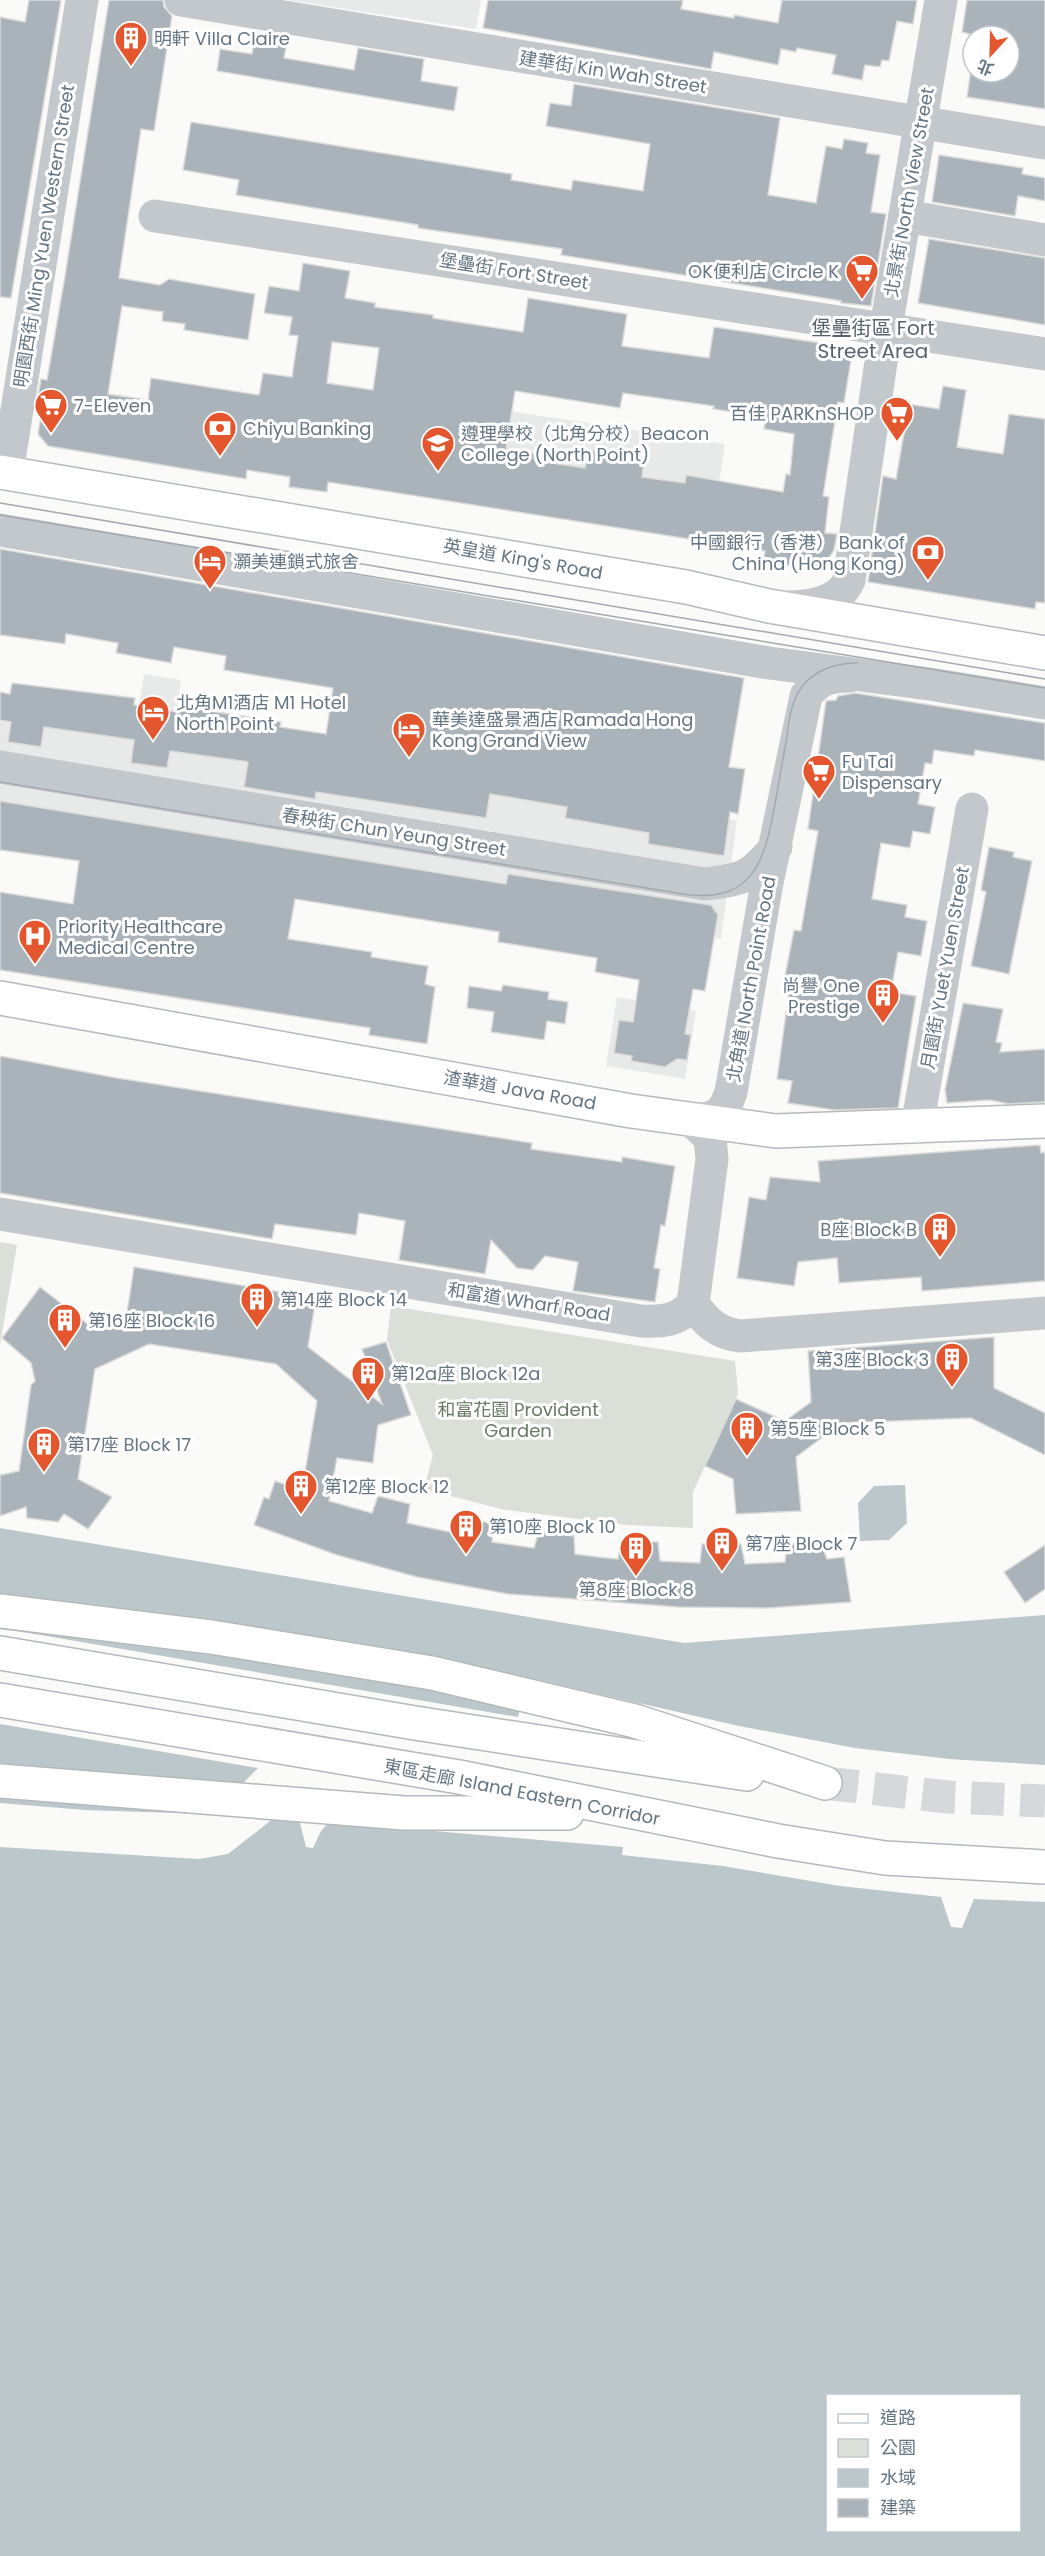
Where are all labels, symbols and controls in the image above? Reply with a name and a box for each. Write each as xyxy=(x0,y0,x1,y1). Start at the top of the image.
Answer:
building icon: 明軒 Villa Claire xyxy=(113,20,149,67)
north arrow xyxy=(961,24,1021,84)
place label: 明軒 Villa Claire xyxy=(154,26,290,51)
street label: 建華街 Kin Wah Street xyxy=(518,45,708,99)
text: 北 xyxy=(974,54,997,81)
street label: 明園西街 Ming Yuen Western Street xyxy=(8,83,80,389)
street label: 北景街 North View Street xyxy=(878,85,940,299)
street label: 堡壘街 Fort Street xyxy=(438,247,590,295)
supermarket icon: OK便利店 Circle K xyxy=(844,253,880,300)
place label: OK便利店 Circle K xyxy=(688,259,839,284)
district label: 堡壘街區 Fort Street Area xyxy=(812,314,934,365)
supermarket icon: 7-Eleven xyxy=(33,387,69,434)
place label: 7-Eleven xyxy=(74,393,151,418)
supermarket icon: 百佳 PARKnSHOP xyxy=(879,395,915,442)
place label: 百佳 PARKnSHOP xyxy=(730,401,874,426)
bank icon: Chiyu Banking xyxy=(202,410,238,457)
place label: Chiyu Banking xyxy=(243,416,371,441)
place label: 遵理學校（北角分校）Beacon College (North Point) xyxy=(461,421,709,467)
school or university icon: 遵理學校（北角分校）Beacon College (North Point) xyxy=(420,425,456,472)
place label: 中國銀行（香港） Bank of China (Hong Kong) xyxy=(690,530,905,576)
street label: 英皇道 King's Road xyxy=(441,533,605,585)
bank icon: 中國銀行（香港） Bank of China (Hong Kong) xyxy=(910,534,946,581)
hotel icon: 灝美連鎖式旅舍 xyxy=(192,543,228,590)
place label: 灝美連鎖式旅舍 xyxy=(233,549,359,574)
place label: 北角M1酒店 M1 Hotel North Point xyxy=(176,690,346,736)
hotel icon: 北角M1酒店 M1 Hotel North Point xyxy=(135,694,171,741)
place label: 華美達盛景酒店 Ramada Hong Kong Grand View xyxy=(432,707,693,753)
hotel icon: 華美達盛景酒店 Ramada Hong Kong Grand View xyxy=(391,711,427,758)
place label: Fu Tai Dispensary xyxy=(842,749,942,795)
supermarket icon: Fu Tai Dispensary xyxy=(801,753,837,800)
street label: 春秧街 Chun Yeung Street xyxy=(280,802,508,862)
street label: 月園街 Yuet Yuen Street xyxy=(915,865,975,1071)
street label: 北角道 North Point Road xyxy=(721,874,781,1084)
place label: Priority Healthcare Medical Centre xyxy=(58,914,223,960)
hospital icon: Priority Healthcare Medical Centre xyxy=(17,918,53,965)
place label: 尚譽 One Prestige xyxy=(782,973,860,1019)
building icon: 尚譽 One Prestige xyxy=(865,977,901,1024)
street label: 渣華道 Java Road xyxy=(442,1064,598,1116)
building icon: B座 Block B xyxy=(922,1211,958,1258)
place label: B座 Block B xyxy=(820,1217,917,1242)
street label: 和富道 Wharf Road xyxy=(446,1277,612,1327)
building icon: 第14座 Block 14 xyxy=(239,1281,275,1328)
place label: 第14座 Block 14 xyxy=(280,1287,407,1312)
building icon: 第16座 Block 16 xyxy=(47,1302,83,1349)
place label: 第16座 Block 16 xyxy=(88,1308,215,1333)
building icon: 第3座 Block 3 xyxy=(934,1341,970,1388)
place label: 第3座 Block 3 xyxy=(815,1347,929,1372)
building icon: 第12a座 Block 12a xyxy=(350,1355,386,1402)
place label: 第12a座 Block 12a xyxy=(391,1361,540,1386)
park label: 和富花園 Provident Garden xyxy=(437,1397,599,1443)
building icon: 第5座 Block 5 xyxy=(729,1410,765,1457)
place label: 第5座 Block 5 xyxy=(770,1416,885,1441)
building icon: 第17座 Block 17 xyxy=(26,1426,62,1473)
place label: 第17座 Block 17 xyxy=(67,1432,191,1457)
building icon: 第12座 Block 12 xyxy=(283,1468,319,1515)
place label: 第12座 Block 12 xyxy=(324,1474,449,1499)
building icon: 第10座 Block 10 xyxy=(448,1508,484,1555)
place label: 第10座 Block 10 xyxy=(489,1514,616,1539)
building icon: 第7座 Block 7 xyxy=(704,1525,740,1572)
building icon: 第8座 Block 8 xyxy=(618,1530,654,1577)
place label: 第7座 Block 7 xyxy=(745,1531,858,1556)
place label: 第8座 Block 8 xyxy=(578,1577,694,1602)
street label: 東區走廊 Island Eastern Corridor xyxy=(382,1753,663,1831)
legend xyxy=(826,2394,1021,2532)
text: 道路 xyxy=(880,2405,916,2430)
text: 公園 xyxy=(880,2435,916,2460)
text: 水域 xyxy=(880,2465,916,2490)
text: 建築 xyxy=(880,2495,916,2520)

